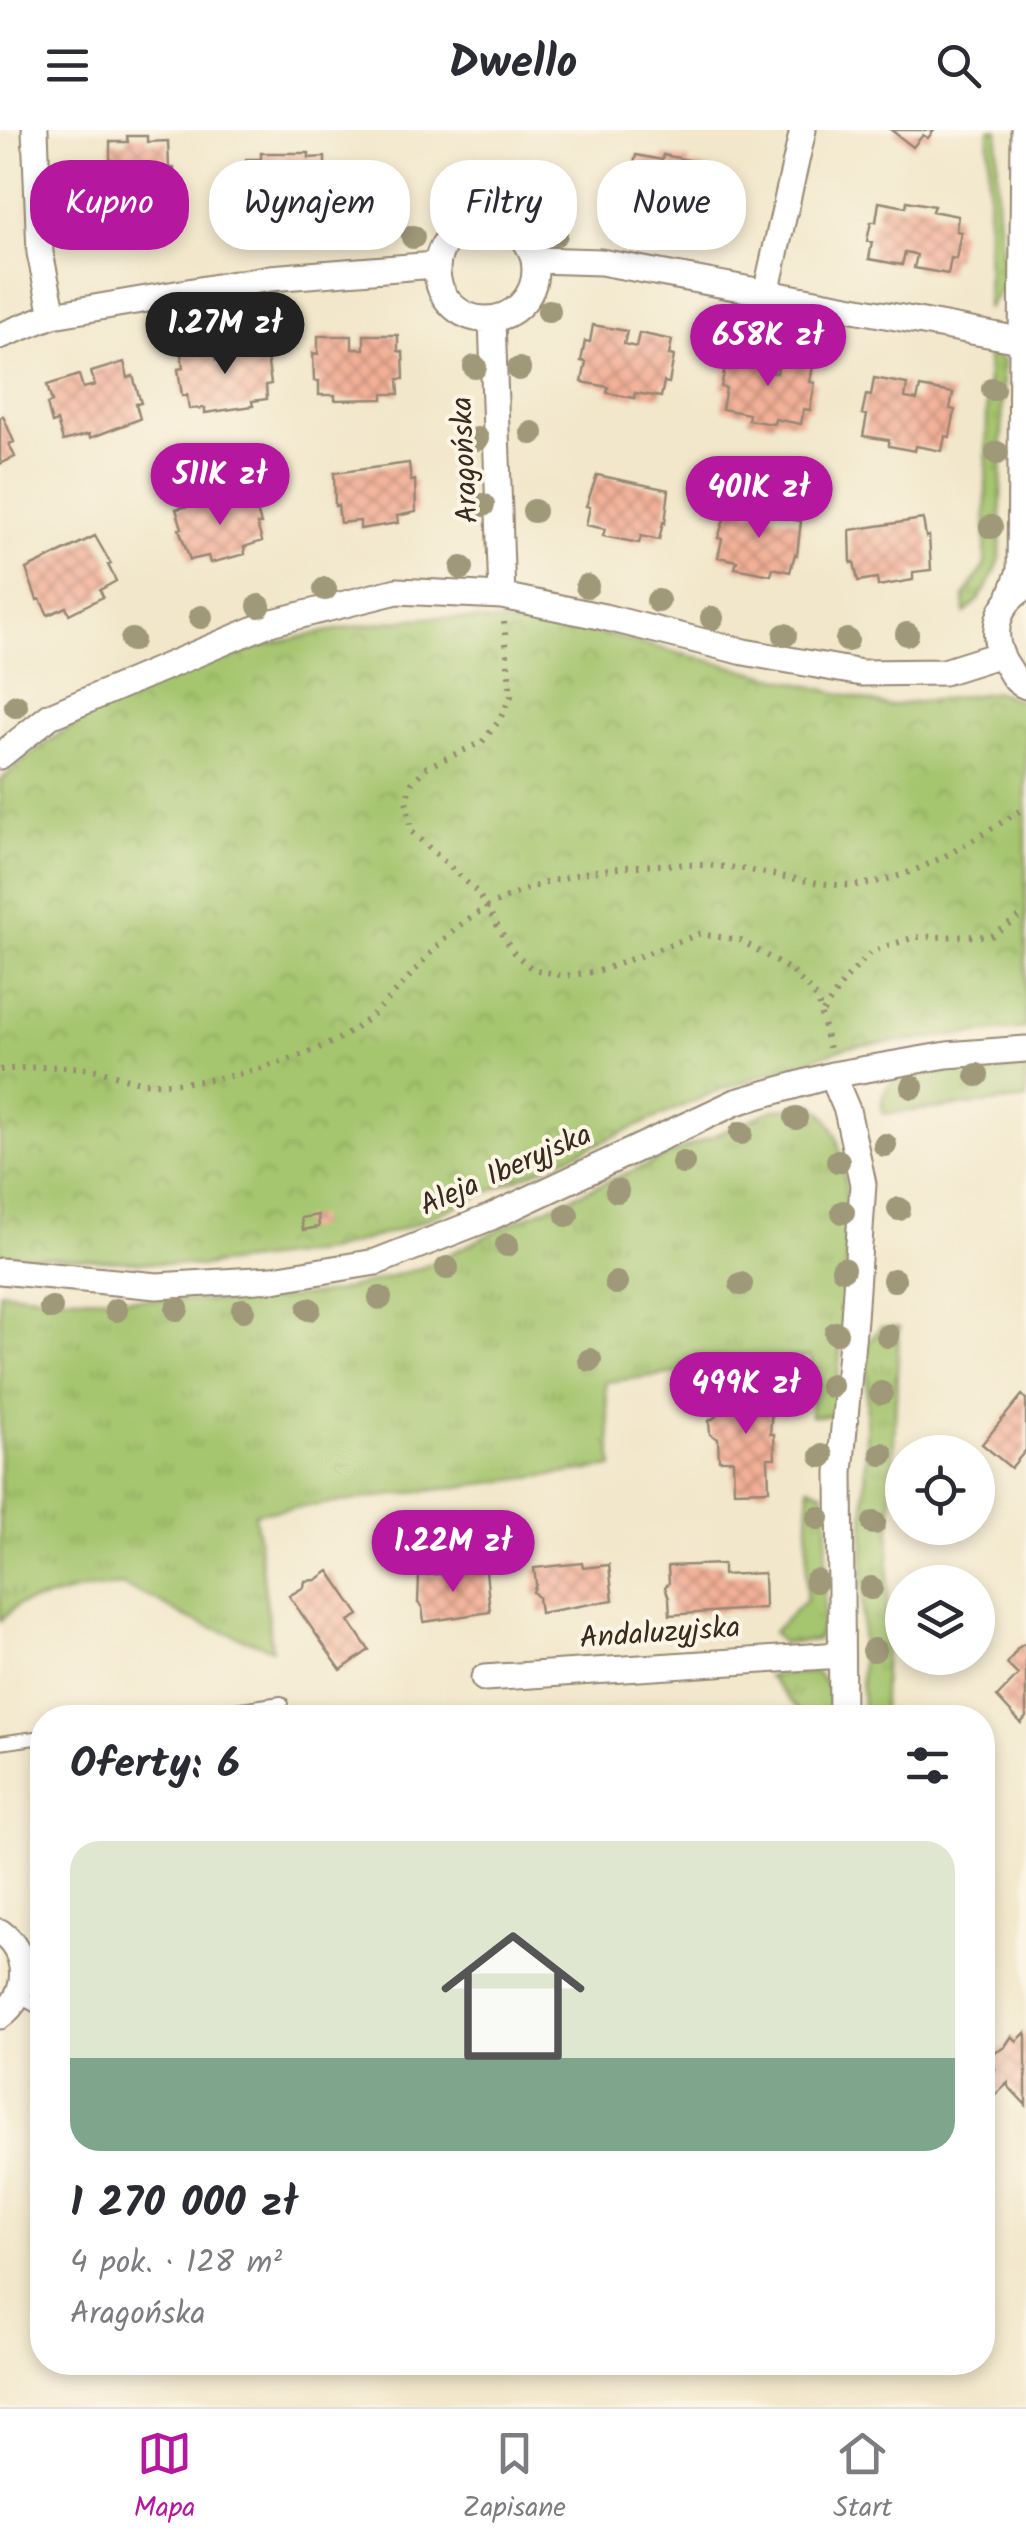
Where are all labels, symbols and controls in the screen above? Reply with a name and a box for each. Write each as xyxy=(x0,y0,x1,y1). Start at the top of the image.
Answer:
text: Dwello xyxy=(449,29,577,101)
icon: menu xyxy=(40,38,95,93)
icon: search xyxy=(931,38,986,93)
chip: Kupno xyxy=(30,160,189,250)
chip: Wynajem xyxy=(209,160,410,250)
chip: Filtry xyxy=(430,160,577,250)
chip: Nowe xyxy=(597,160,746,250)
pin: 1.27M zł xyxy=(122,292,328,377)
text: 1.27M zł xyxy=(167,299,283,350)
pin: 658K zł xyxy=(676,304,860,389)
text: 658K zł xyxy=(712,311,824,362)
street label: Aragońska xyxy=(439,395,493,525)
pin: 511K zł xyxy=(128,443,312,528)
text: 511K zł xyxy=(173,450,267,501)
pin: 401K zł xyxy=(667,456,851,541)
text: 401K zł xyxy=(708,463,810,514)
street label: Aleja Iberyjska xyxy=(412,1112,600,1230)
pin: 499K zł xyxy=(654,1352,838,1437)
text: 499K zł xyxy=(691,1359,801,1410)
map controls xyxy=(885,1435,995,1675)
button: locate xyxy=(885,1435,995,1545)
pin: 1.22M zł xyxy=(350,1510,556,1595)
text: 1.22M zł xyxy=(394,1517,512,1568)
button: layers xyxy=(885,1565,995,1675)
street label: Andaluzyjska xyxy=(578,1604,742,1664)
text: Oferty: 6 xyxy=(70,1732,240,1799)
icon: filters xyxy=(900,1738,955,1793)
icon: home xyxy=(423,1906,603,2086)
text: 1 270 000 zł xyxy=(70,2171,298,2238)
text: 4 pok. · 128 m² xyxy=(70,2238,282,2289)
text: Aragońska xyxy=(70,2289,205,2340)
tab: Mapa xyxy=(134,2426,195,2531)
tab: Zapisane xyxy=(463,2426,566,2531)
tab: Start xyxy=(833,2426,892,2531)

